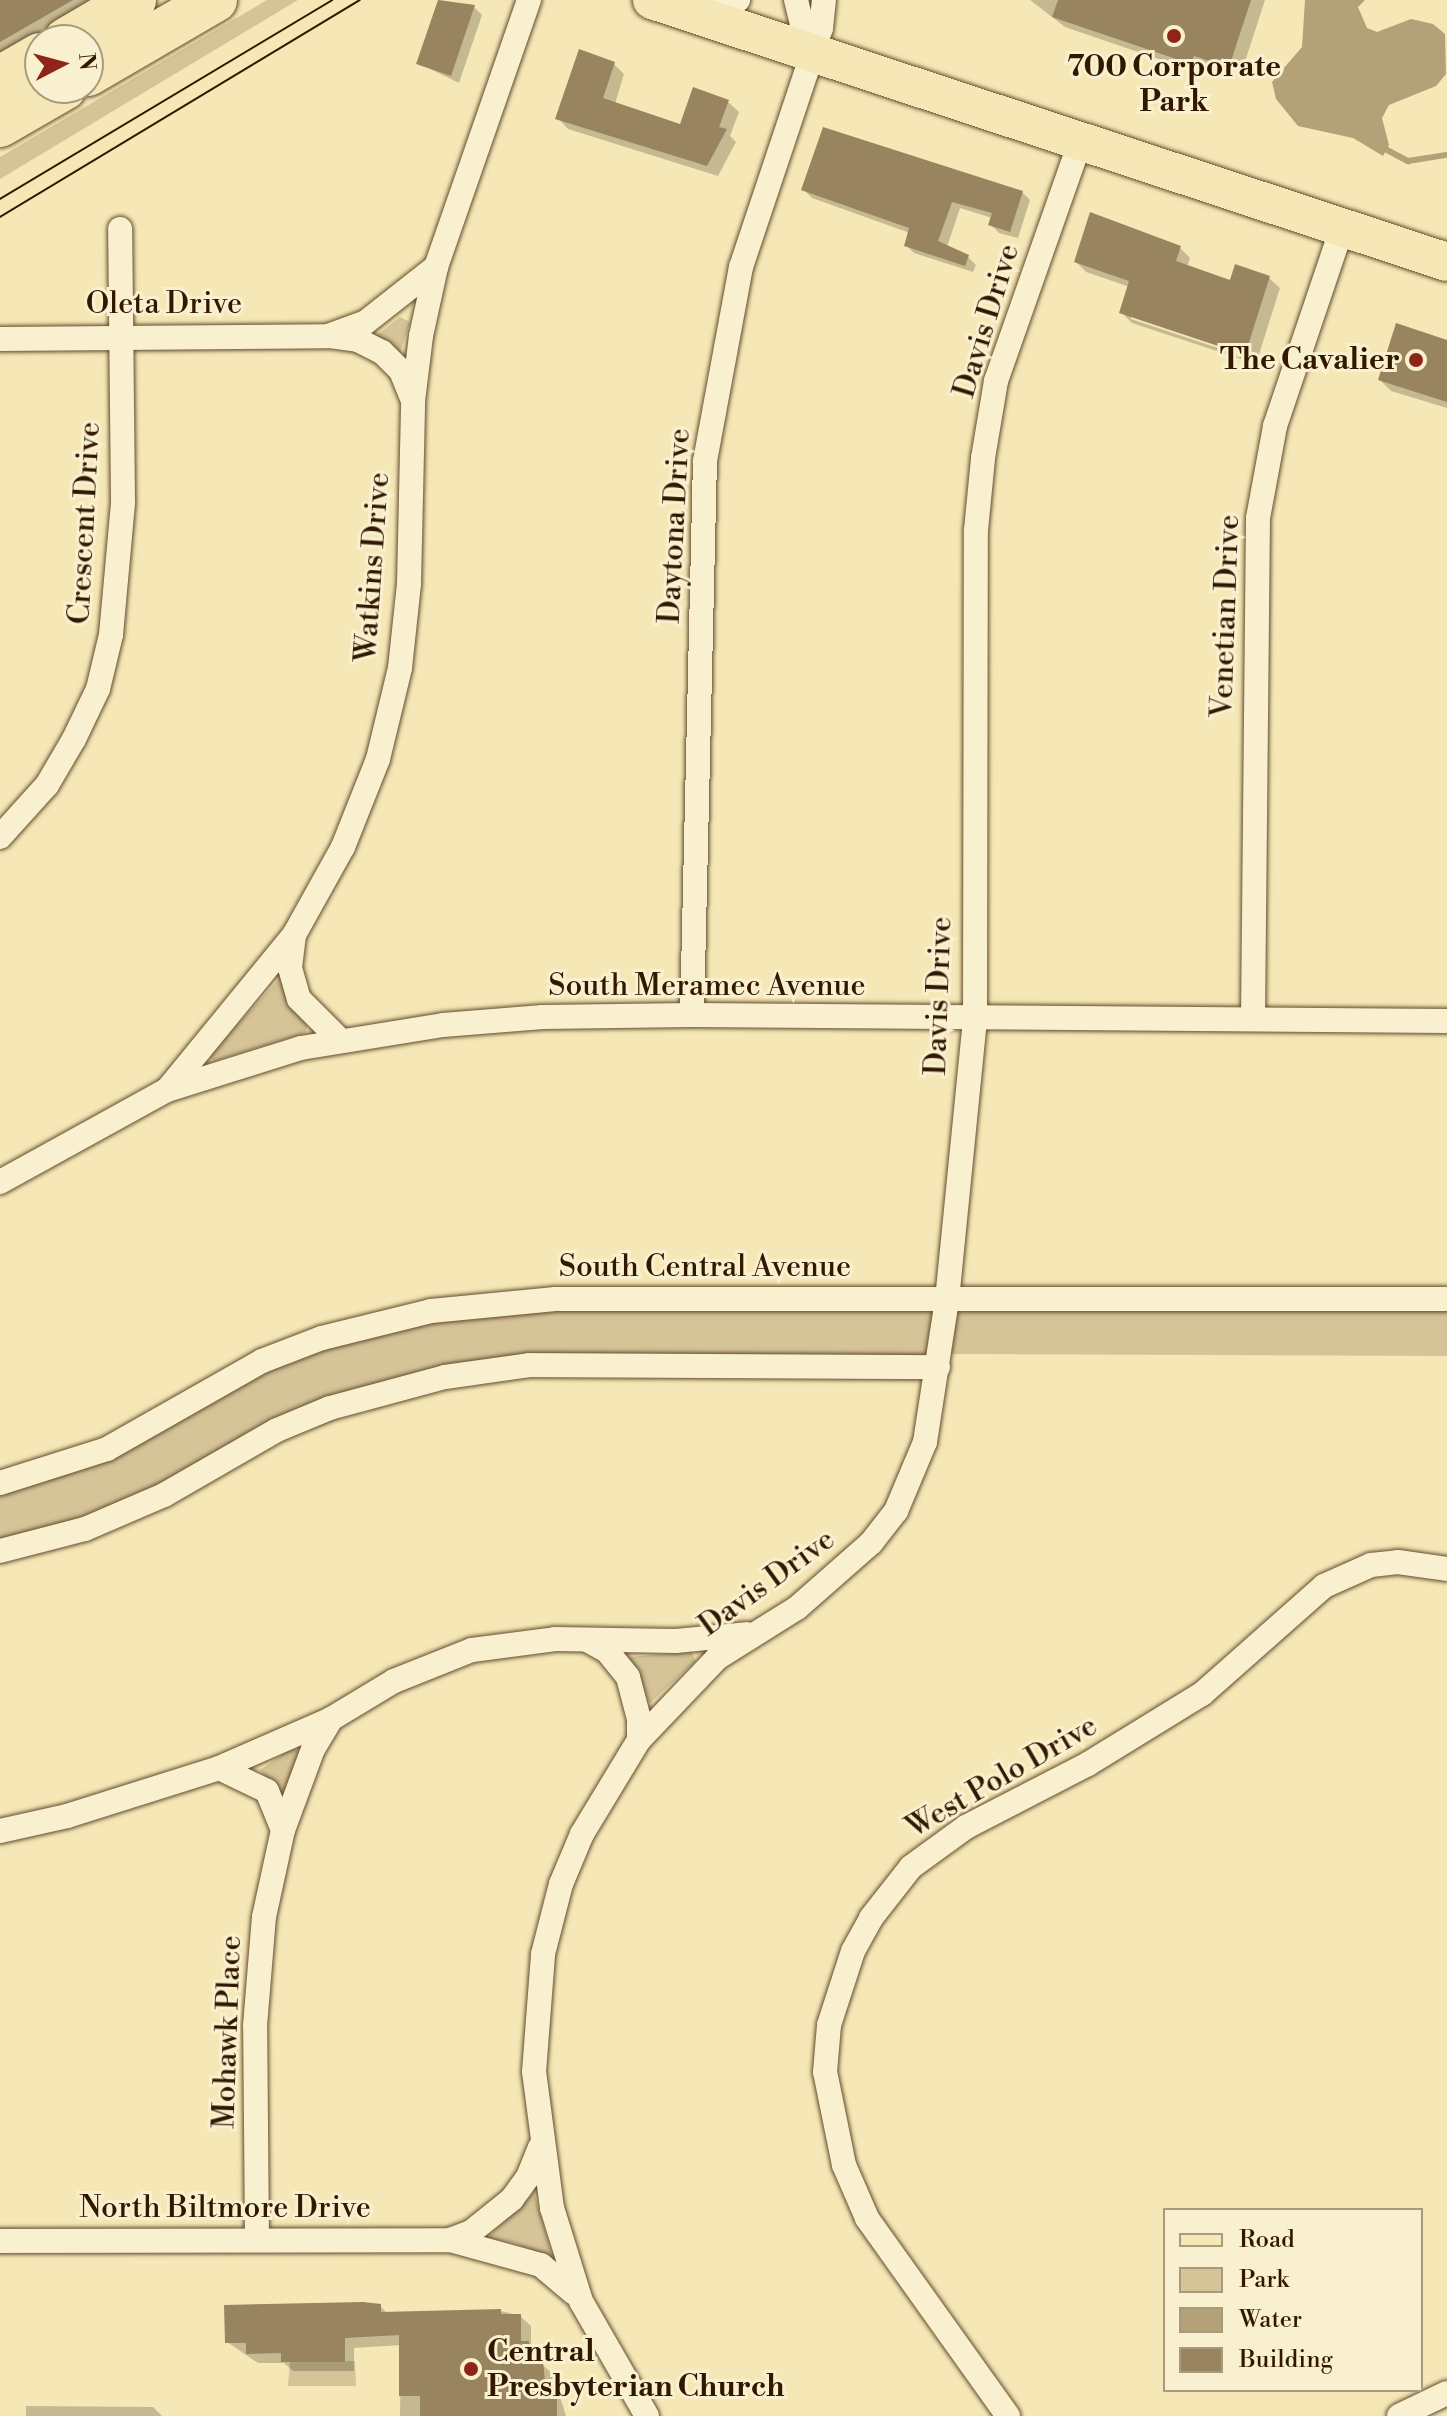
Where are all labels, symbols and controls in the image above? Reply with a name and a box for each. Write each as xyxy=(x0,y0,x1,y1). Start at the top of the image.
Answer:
north arrow xyxy=(24,24,104,104)
marker: 700 Corporate Park xyxy=(1165,27,1183,45)
place label: 700 Corporate Park xyxy=(1067,49,1281,120)
text: N xyxy=(72,52,101,72)
street label: Davis Drive xyxy=(947,240,1027,402)
street label: Oleta Drive xyxy=(86,286,242,322)
place label: The Cavalier xyxy=(1220,342,1400,378)
marker: The Cavalier xyxy=(1407,351,1425,369)
street label: Crescent Drive xyxy=(62,421,108,625)
street label: Daytona Drive xyxy=(652,427,698,625)
street label: Watkins Drive xyxy=(348,471,398,663)
street label: Venetian Drive xyxy=(1204,514,1248,718)
street label: Davis Drive xyxy=(918,916,960,1076)
street label: South Meramec Avenue xyxy=(548,968,866,1004)
street label: South Central Avenue xyxy=(559,1249,851,1285)
street label: Davis Drive xyxy=(692,1522,842,1644)
street label: West Polo Drive xyxy=(900,1708,1104,1846)
street label: Mohawk Place xyxy=(207,1935,249,2129)
street label: North Biltmore Drive xyxy=(79,2190,371,2226)
legend xyxy=(1163,2208,1423,2392)
text: Road xyxy=(1239,2225,1295,2255)
text: Park xyxy=(1239,2265,1289,2295)
text: Water xyxy=(1239,2305,1302,2335)
place label: Central Presbyterian Church xyxy=(487,2334,785,2404)
text: Building xyxy=(1239,2345,1333,2375)
marker: Central Presbyterian Church xyxy=(462,2360,480,2378)

